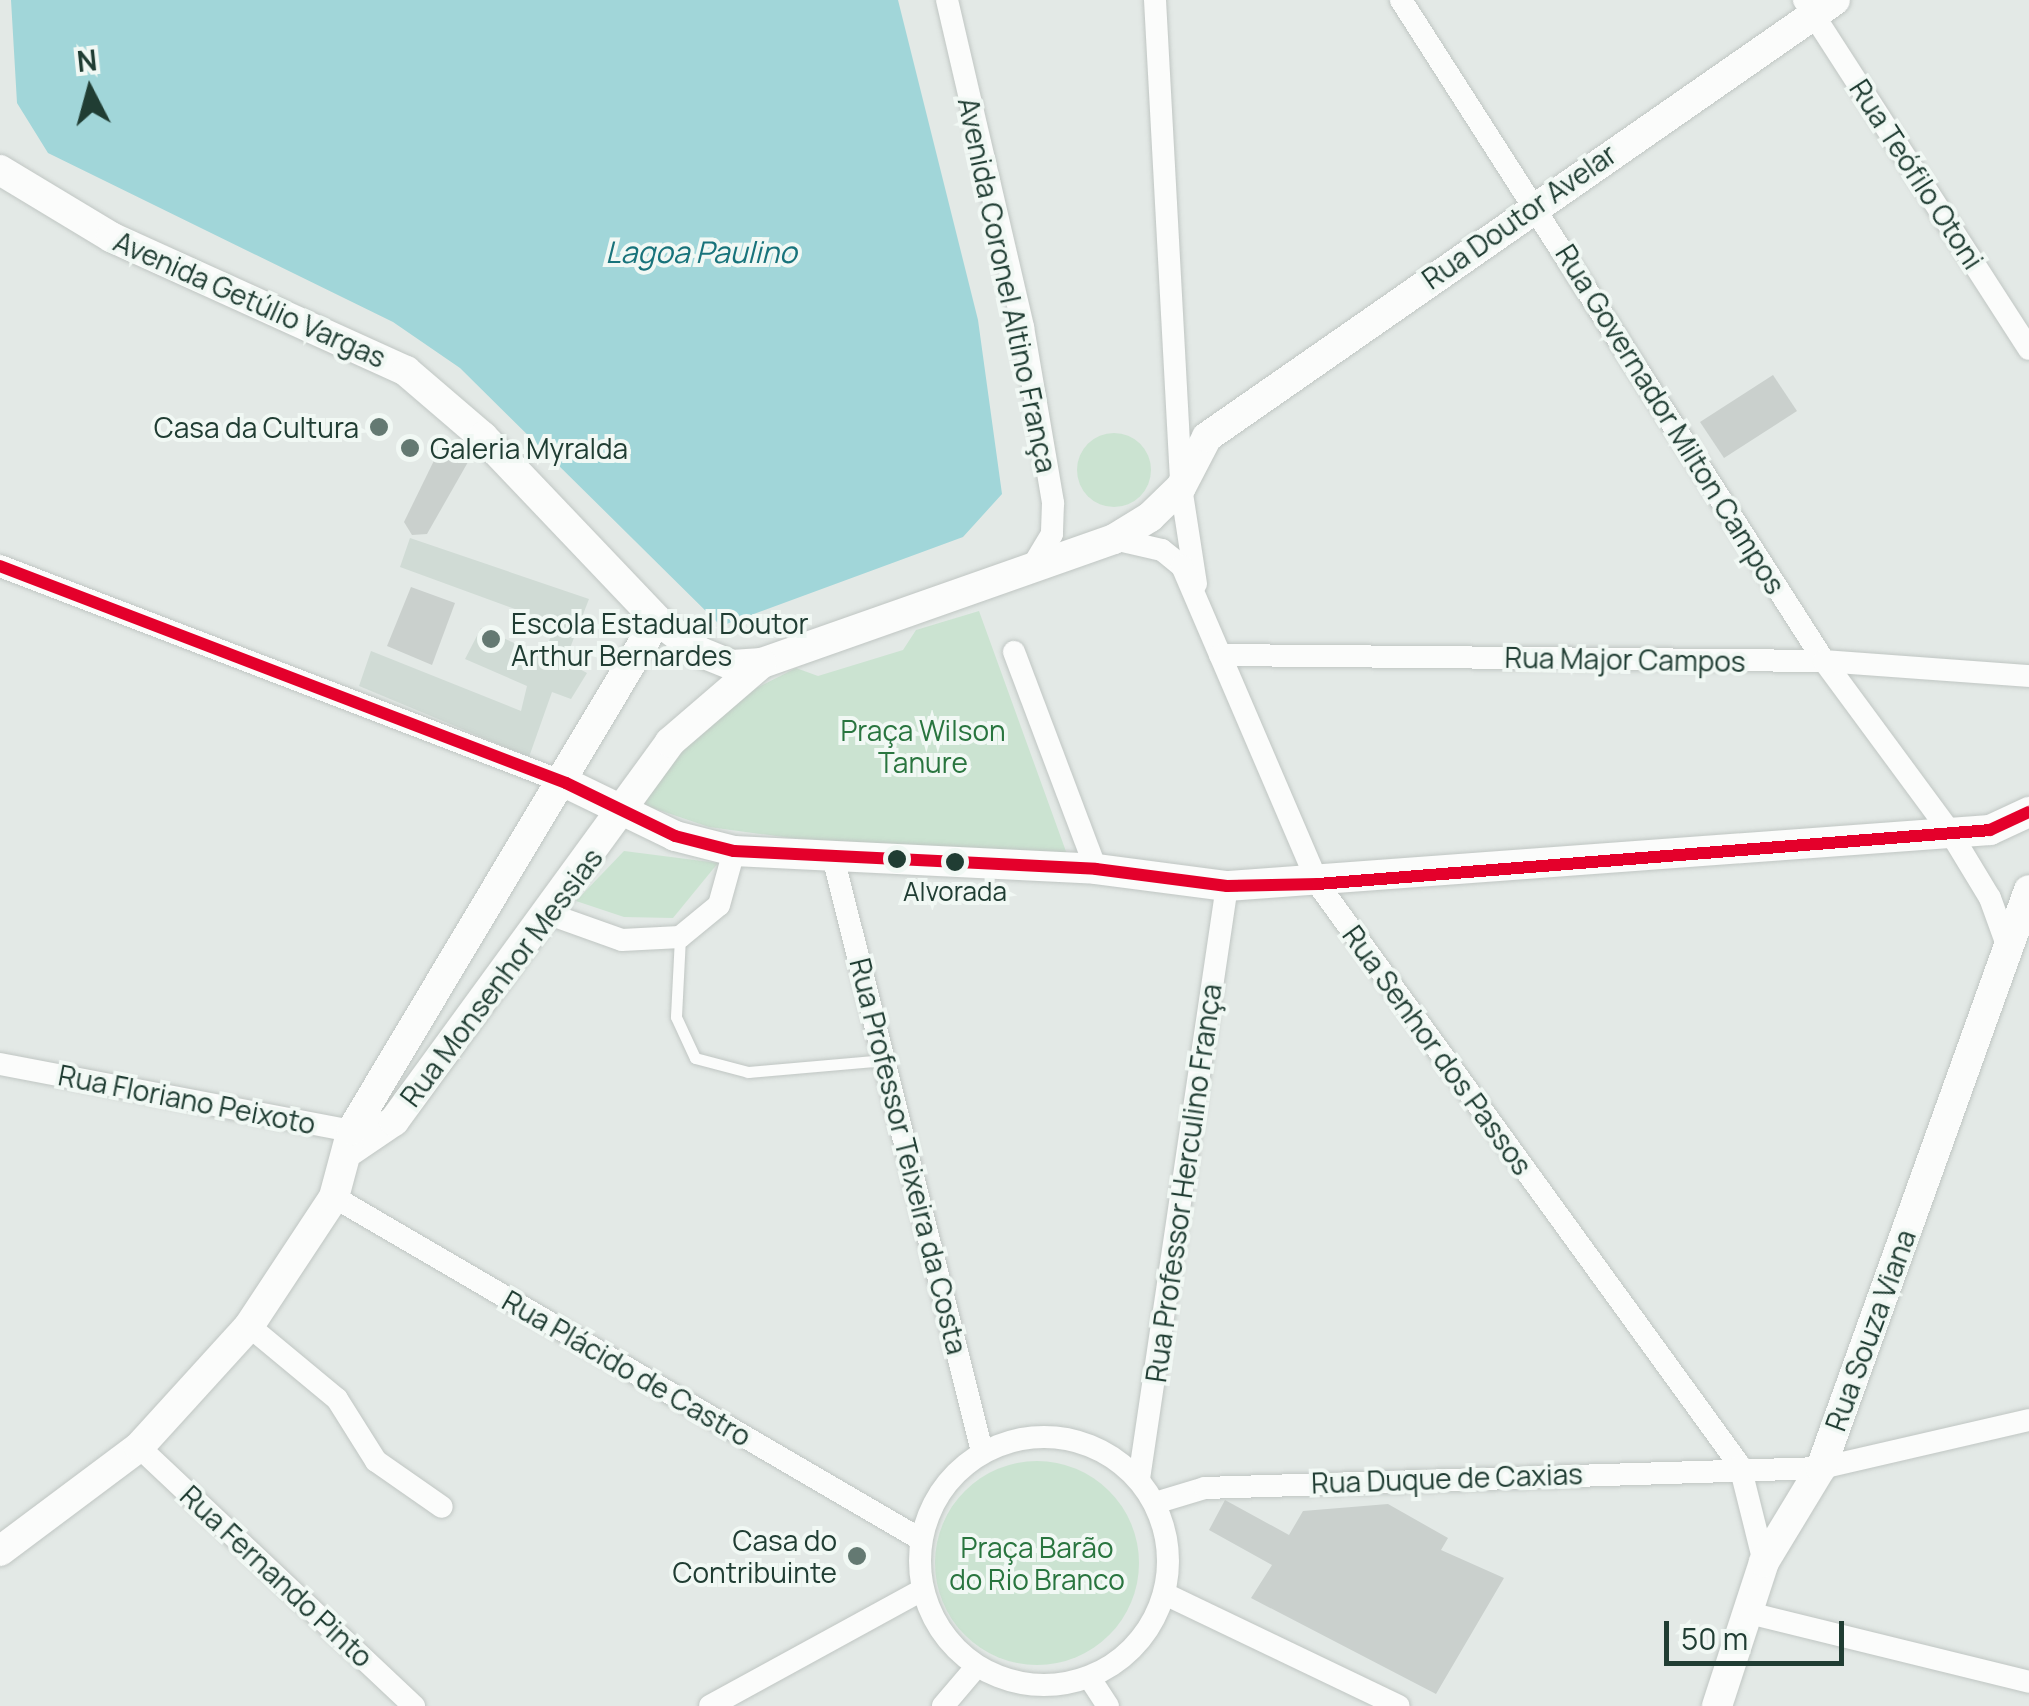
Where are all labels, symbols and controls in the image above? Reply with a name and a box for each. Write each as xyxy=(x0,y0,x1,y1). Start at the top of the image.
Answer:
north arrow xyxy=(40,40,140,140)
text: N xyxy=(75,40,99,80)
street label: Rua Teófilo Otoni xyxy=(1843,73,1991,275)
street label: Avenida Coronel Altino França xyxy=(952,94,1064,476)
street label: Rua Doutor Avelar xyxy=(1415,137,1623,295)
street label: Avenida Getúlio Vargas xyxy=(109,224,391,374)
water label: Lagoa Paulino xyxy=(605,234,797,270)
street label: Rua Governador Milton Campos xyxy=(1549,238,1793,600)
place label: Casa da Cultura xyxy=(154,410,359,444)
marker: Casa da Cultura xyxy=(368,416,390,438)
place label: Galeria Myralda xyxy=(430,431,628,465)
marker: Galeria Myralda xyxy=(399,437,421,459)
place label: Escola Estadual Doutor Arthur Bernardes xyxy=(511,606,809,672)
marker: Escola Estadual Doutor Arthur Bernardes xyxy=(480,628,502,650)
street label: Rua Major Campos xyxy=(1504,640,1746,678)
park label: Praça Wilson Tanure xyxy=(840,713,1006,779)
street label: Rua Monsenhor Messias xyxy=(393,841,609,1113)
unlabelled marker xyxy=(887,849,907,869)
marker: Alvorada xyxy=(945,852,965,872)
place label: Alvorada xyxy=(903,876,1007,908)
street label: Rua Senhor dos Passos xyxy=(1336,919,1540,1181)
street label: Rua Professor Teixeira da Costa xyxy=(843,955,975,1357)
street label: Rua Professor Herculino França xyxy=(1138,982,1228,1384)
street label: Rua Floriano Peixoto xyxy=(56,1058,318,1140)
street label: Rua Souza Viana xyxy=(1818,1225,1922,1435)
street label: Rua Plácido de Castro xyxy=(497,1283,757,1453)
street label: Rua Duque de Caxias xyxy=(1311,1456,1583,1500)
street label: Rua Fernando Pinto xyxy=(174,1478,380,1674)
place label: Casa do Contribuinte xyxy=(673,1523,837,1589)
park label: Praça Barão do Rio Branco xyxy=(949,1530,1125,1596)
marker: Casa do Contribuinte xyxy=(846,1545,868,1567)
scale bar xyxy=(1669,1601,1849,1663)
text: 50 m xyxy=(1681,1618,1748,1659)

